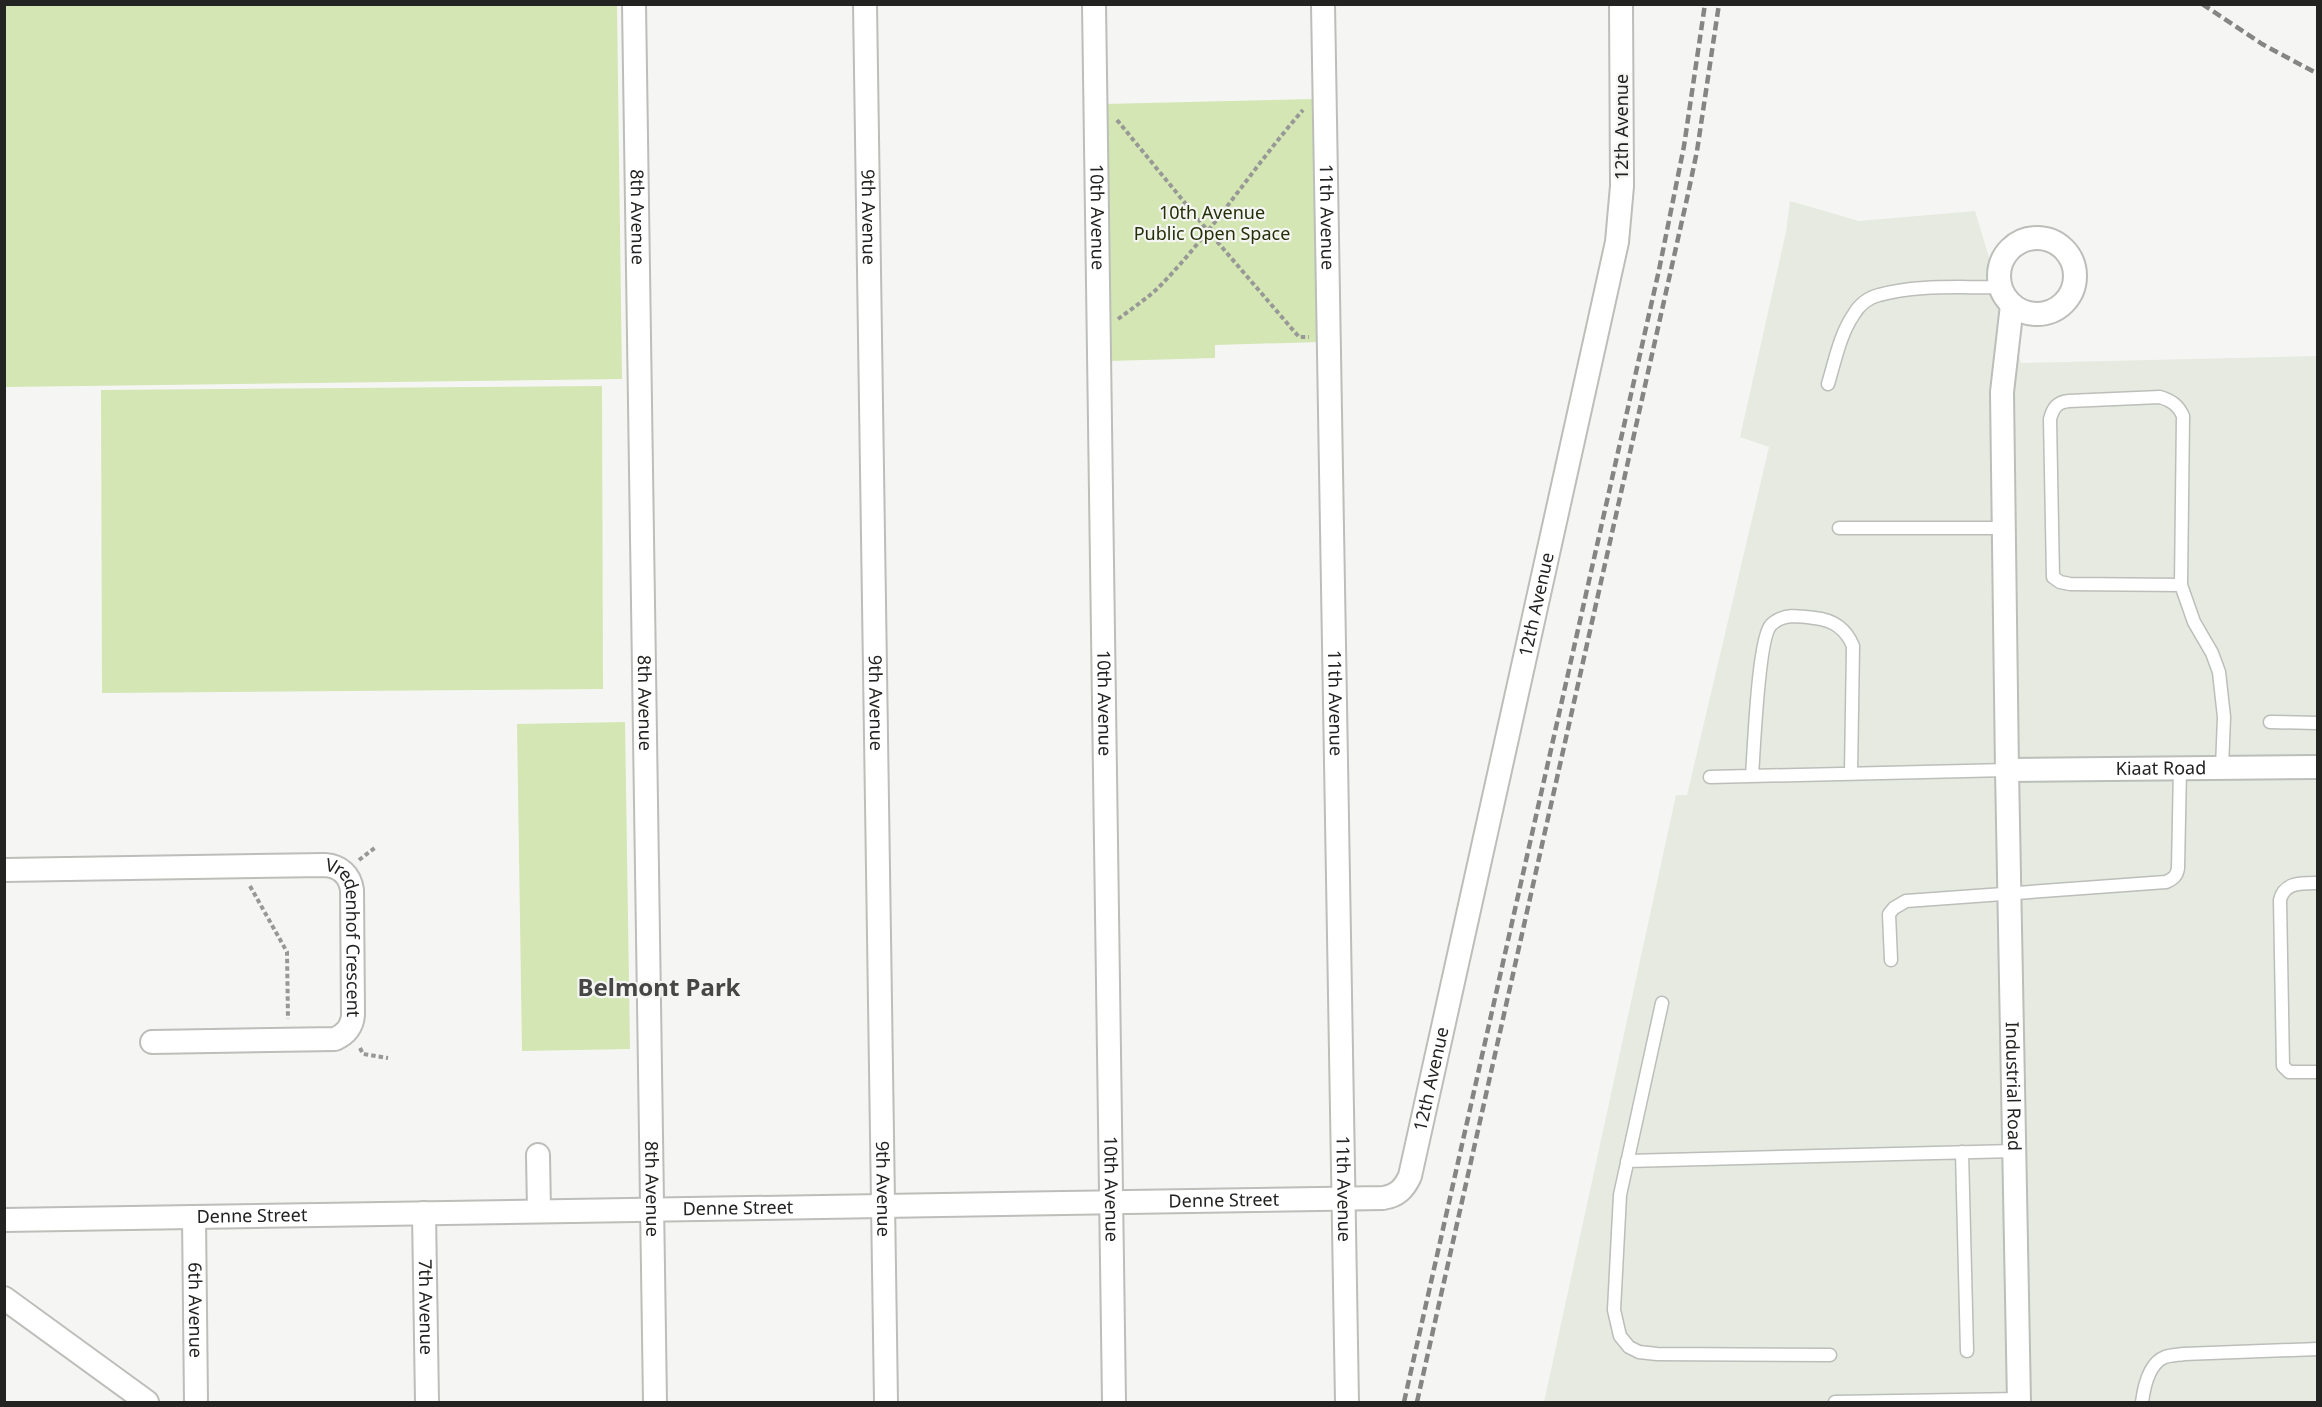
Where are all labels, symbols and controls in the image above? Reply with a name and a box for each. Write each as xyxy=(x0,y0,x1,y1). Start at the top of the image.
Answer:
street label: 12th Avenue xyxy=(1609,74,1633,180)
street label: 10th Avenue xyxy=(1085,164,1111,270)
street label: 11th Avenue xyxy=(1315,164,1341,270)
street label: 8th Avenue xyxy=(625,169,651,265)
street label: 9th Avenue xyxy=(856,169,882,265)
park label: 10th Avenue Public Open Space xyxy=(1134,200,1290,245)
street label: 12th Avenue xyxy=(1512,550,1559,659)
street label: 10th Avenue xyxy=(1092,650,1118,756)
street label: 11th Avenue xyxy=(1323,650,1349,756)
street label: 8th Avenue xyxy=(633,655,658,751)
street label: 9th Avenue xyxy=(864,655,889,751)
street label: Kiaat Road xyxy=(2116,755,2206,780)
street label: Vredenhof Crescent xyxy=(323,852,366,1018)
district label: Belmont Park xyxy=(578,970,741,1003)
street label: Industrial Road xyxy=(2001,1021,2027,1151)
street label: 12th Avenue xyxy=(1407,1024,1454,1133)
street label: 10th Avenue xyxy=(1099,1136,1125,1242)
street label: 11th Avenue xyxy=(1331,1136,1357,1242)
street label: 8th Avenue xyxy=(640,1141,666,1237)
street label: 9th Avenue xyxy=(871,1141,897,1237)
street label: Denne Street xyxy=(1168,1187,1280,1212)
street label: Denne Street xyxy=(682,1194,794,1220)
street label: Denne Street xyxy=(196,1202,308,1228)
street label: 7th Avenue xyxy=(414,1259,439,1355)
street label: 6th Avenue xyxy=(183,1262,209,1358)

